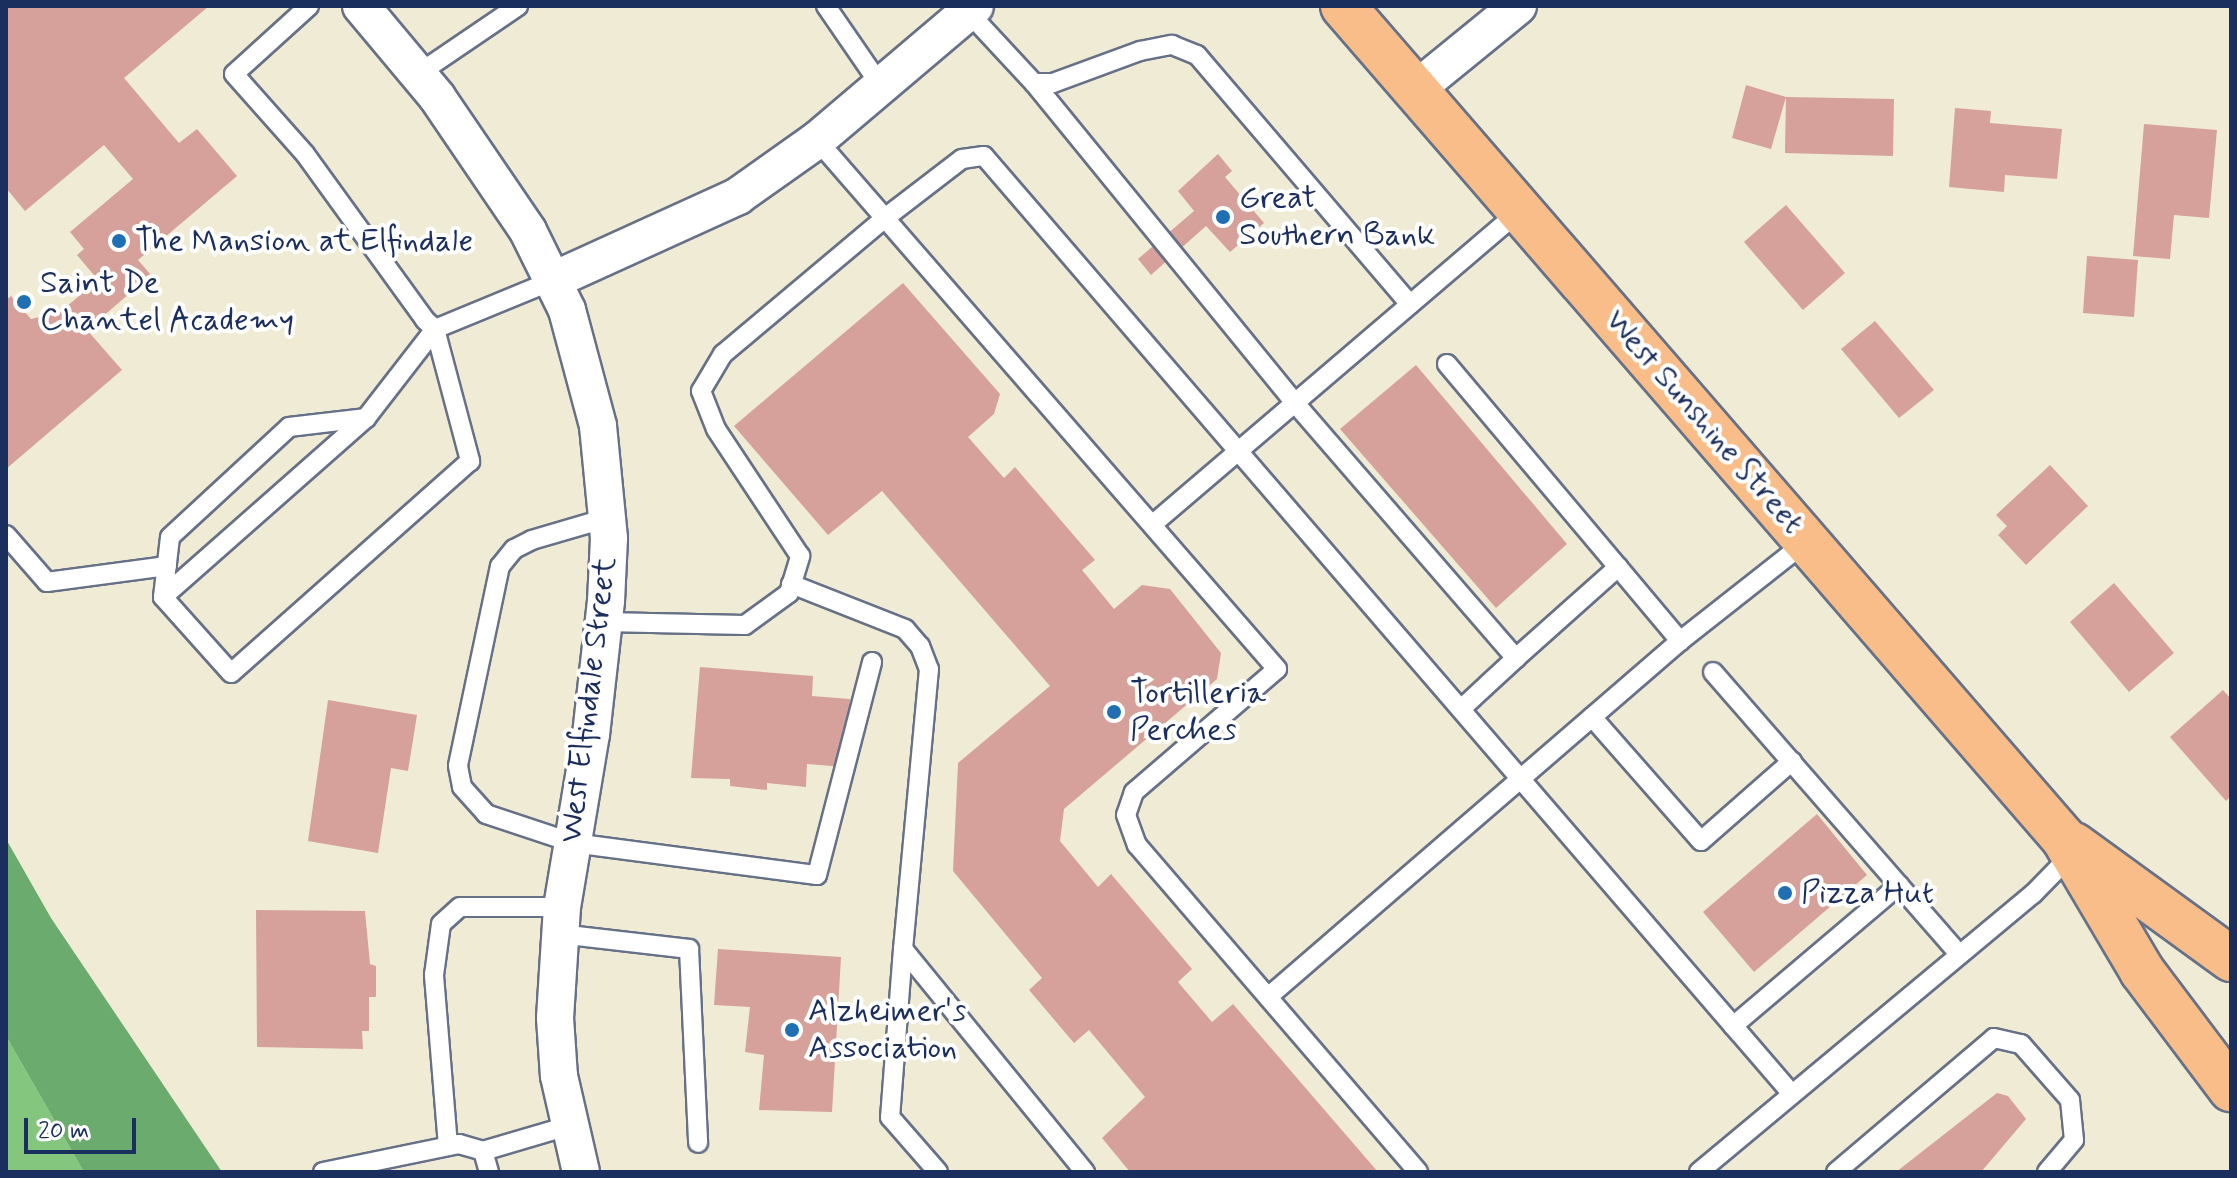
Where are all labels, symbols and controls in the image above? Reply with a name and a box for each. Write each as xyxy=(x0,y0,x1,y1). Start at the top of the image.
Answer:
place label: Great Southern Bank xyxy=(1239,180,1434,255)
marker: Great Southern Bank xyxy=(1214,208,1232,226)
place label: The Mansion at Elfindale xyxy=(135,222,467,260)
marker: The Mansion at Elfindale xyxy=(110,232,128,250)
place label: Saint De Chantel Academy xyxy=(40,265,300,340)
marker: Saint De Chantel Academy xyxy=(15,293,33,311)
street label: West Sunshine Street xyxy=(1594,300,1814,544)
street label: West Elfindale Street xyxy=(552,555,626,845)
place label: Tortilleria Perches xyxy=(1130,675,1266,750)
marker: Tortilleria Perches xyxy=(1105,703,1123,721)
place label: Pizza Hut xyxy=(1801,874,1931,912)
marker: Pizza Hut xyxy=(1776,884,1794,902)
place label: Alzheimer's Association xyxy=(808,993,966,1068)
marker: Alzheimer's Association xyxy=(783,1021,801,1039)
scale bar xyxy=(28,1102,140,1152)
text: 20 m xyxy=(38,1116,89,1147)

